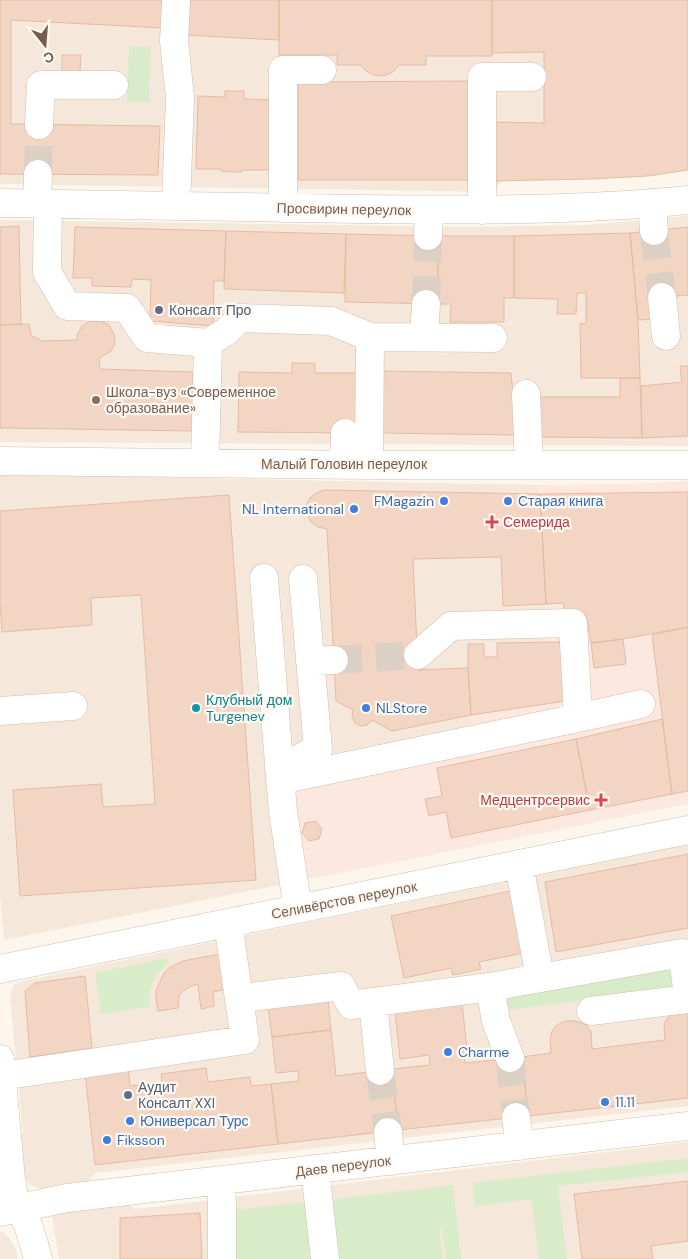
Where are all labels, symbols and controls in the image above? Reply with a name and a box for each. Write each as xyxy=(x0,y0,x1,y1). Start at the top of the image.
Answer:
north arrow xyxy=(20,20,70,70)
text: С xyxy=(41,47,56,68)
street label: Просвирин переулок xyxy=(277,199,412,219)
place label: Консалт Про xyxy=(169,301,252,319)
marker: Консалт Про xyxy=(153,304,165,316)
place label: Школа-вуз «Современное образование» xyxy=(106,383,276,417)
marker: Школа-вуз «Современное образование» xyxy=(90,394,102,406)
street label: Малый Головин переулок xyxy=(261,455,428,473)
place label: FMagazin xyxy=(374,492,434,510)
place label: Старая книга xyxy=(518,492,604,510)
marker: FMagazin xyxy=(438,495,450,507)
marker: Старая книга xyxy=(502,495,514,507)
place label: NL International xyxy=(242,500,344,518)
marker: NL International xyxy=(348,503,360,515)
place label: Семерида xyxy=(503,513,570,531)
marker: Семерида xyxy=(485,515,499,529)
place label: Клубный дом Turgenev xyxy=(206,691,292,725)
place label: NLStore xyxy=(376,699,427,717)
marker: Клубный дом Turgenev xyxy=(190,702,202,714)
marker: NLStore xyxy=(360,702,372,714)
place label: Медцентрсервис xyxy=(480,791,590,809)
marker: Медцентрсервис xyxy=(594,793,608,807)
street label: Селивёрстов переулок xyxy=(269,877,419,923)
place label: Charme xyxy=(458,1043,509,1061)
marker: Charme xyxy=(442,1046,454,1058)
place label: Аудит Консалт XXI xyxy=(138,1078,215,1112)
marker: Аудит Консалт XXI xyxy=(122,1089,134,1101)
place label: 11.11 xyxy=(615,1093,635,1111)
marker: 11.11 xyxy=(599,1096,611,1108)
place label: Юниверсал Турс xyxy=(140,1112,249,1130)
marker: Юниверсал Турс xyxy=(124,1115,136,1127)
place label: Fiksson xyxy=(117,1131,165,1149)
marker: Fiksson xyxy=(101,1134,113,1146)
street label: Даев переулок xyxy=(294,1151,393,1181)

